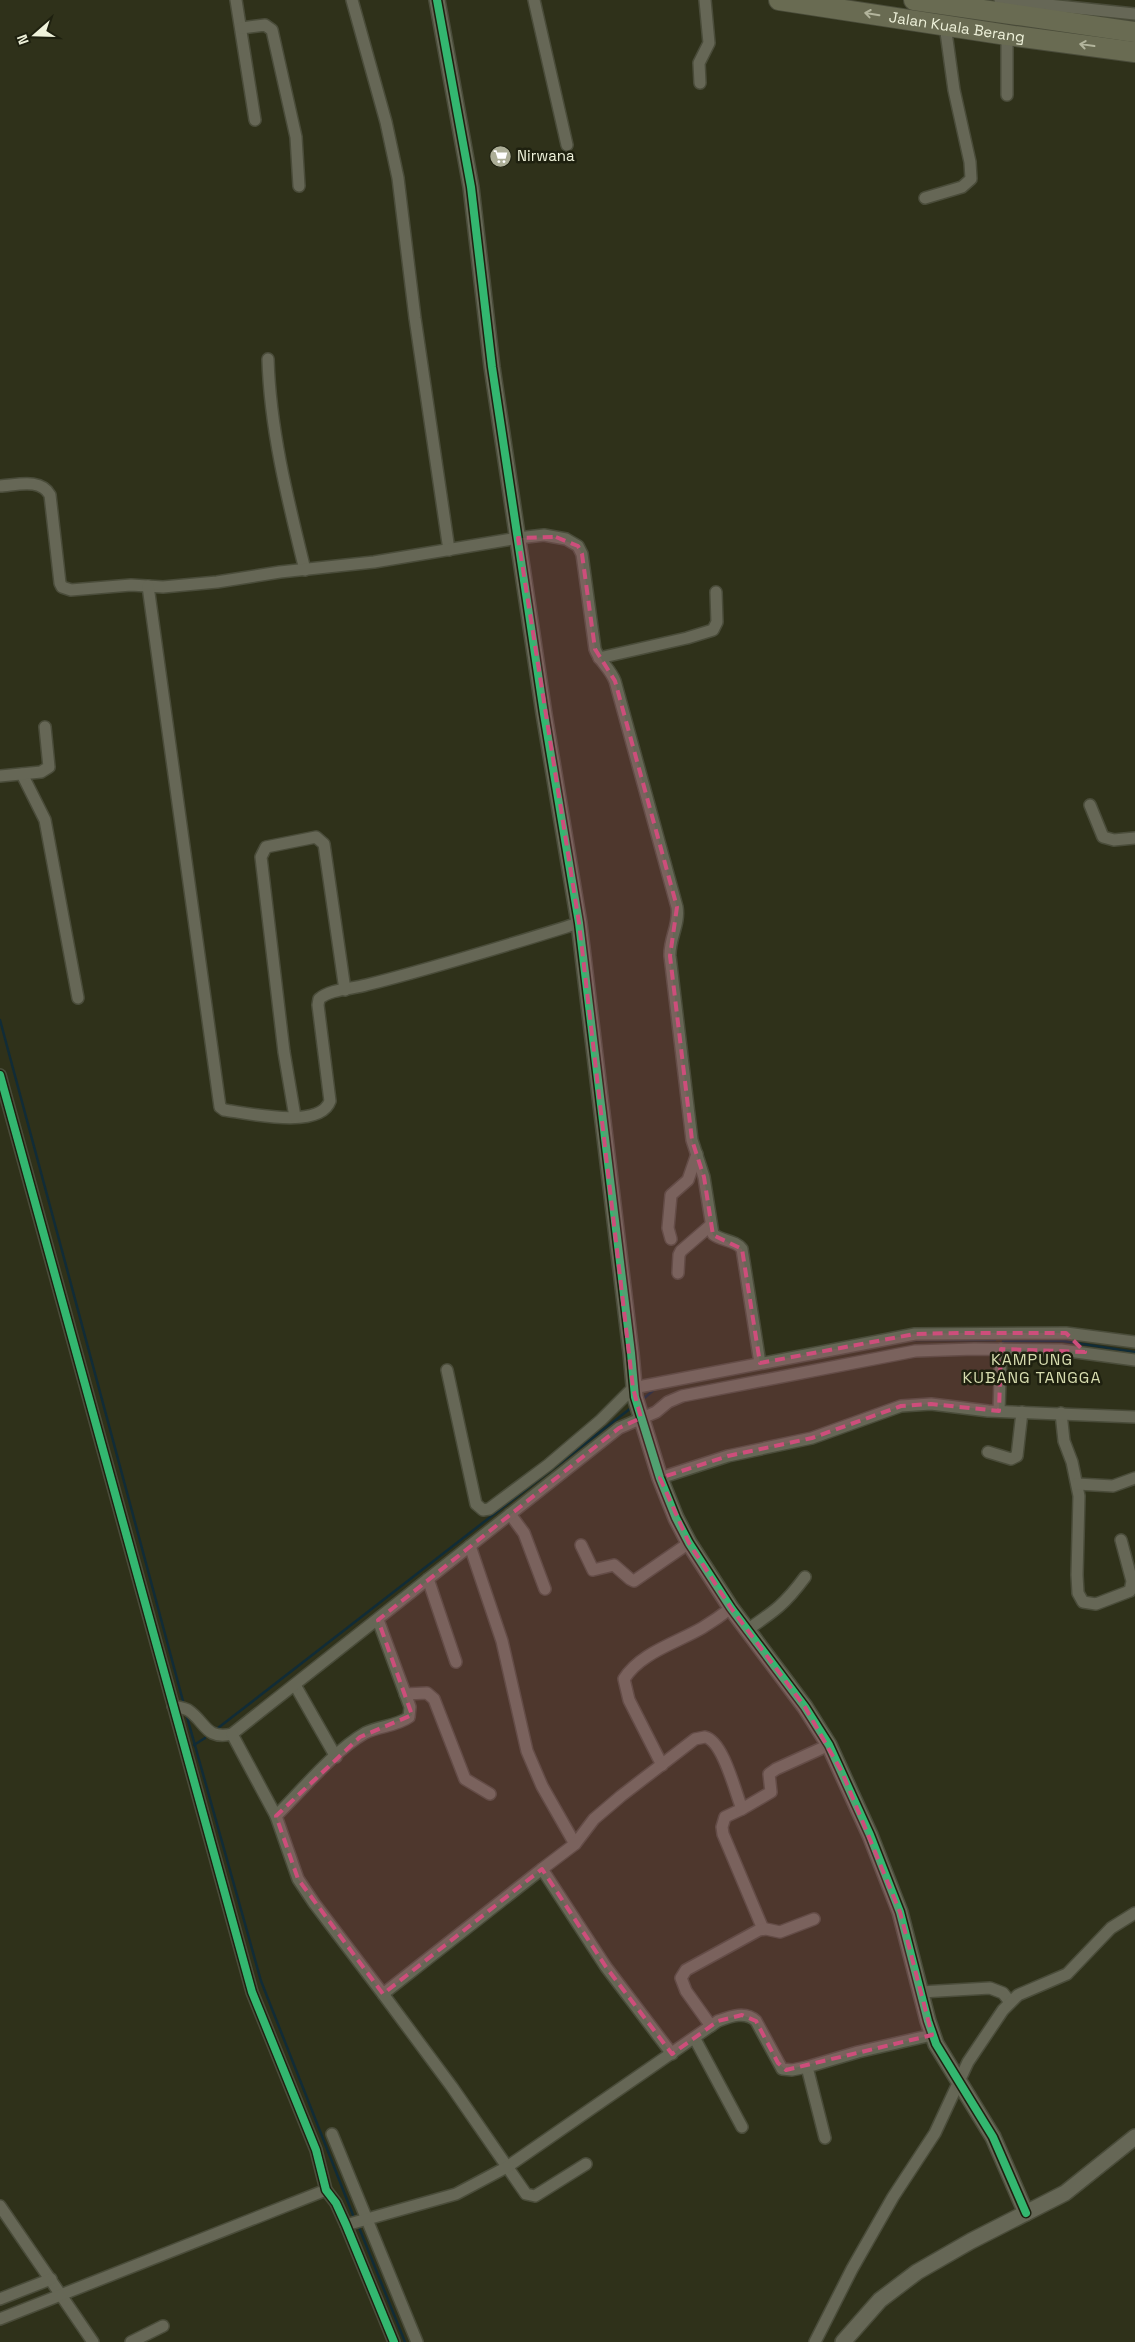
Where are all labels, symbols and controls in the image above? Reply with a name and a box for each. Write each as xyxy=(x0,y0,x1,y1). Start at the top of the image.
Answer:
street label: Jalan Kuala Berang xyxy=(888,7,1026,46)
one-way arrow xyxy=(865,9,881,19)
north arrow xyxy=(10,10,60,60)
text: N xyxy=(13,32,33,47)
one-way arrow xyxy=(1079,40,1095,50)
supermarket icon: Nirwana xyxy=(489,144,513,168)
place label: Nirwana xyxy=(517,146,575,165)
district label: KAMPUNG KUBANG TANGGA xyxy=(963,1349,1102,1388)

